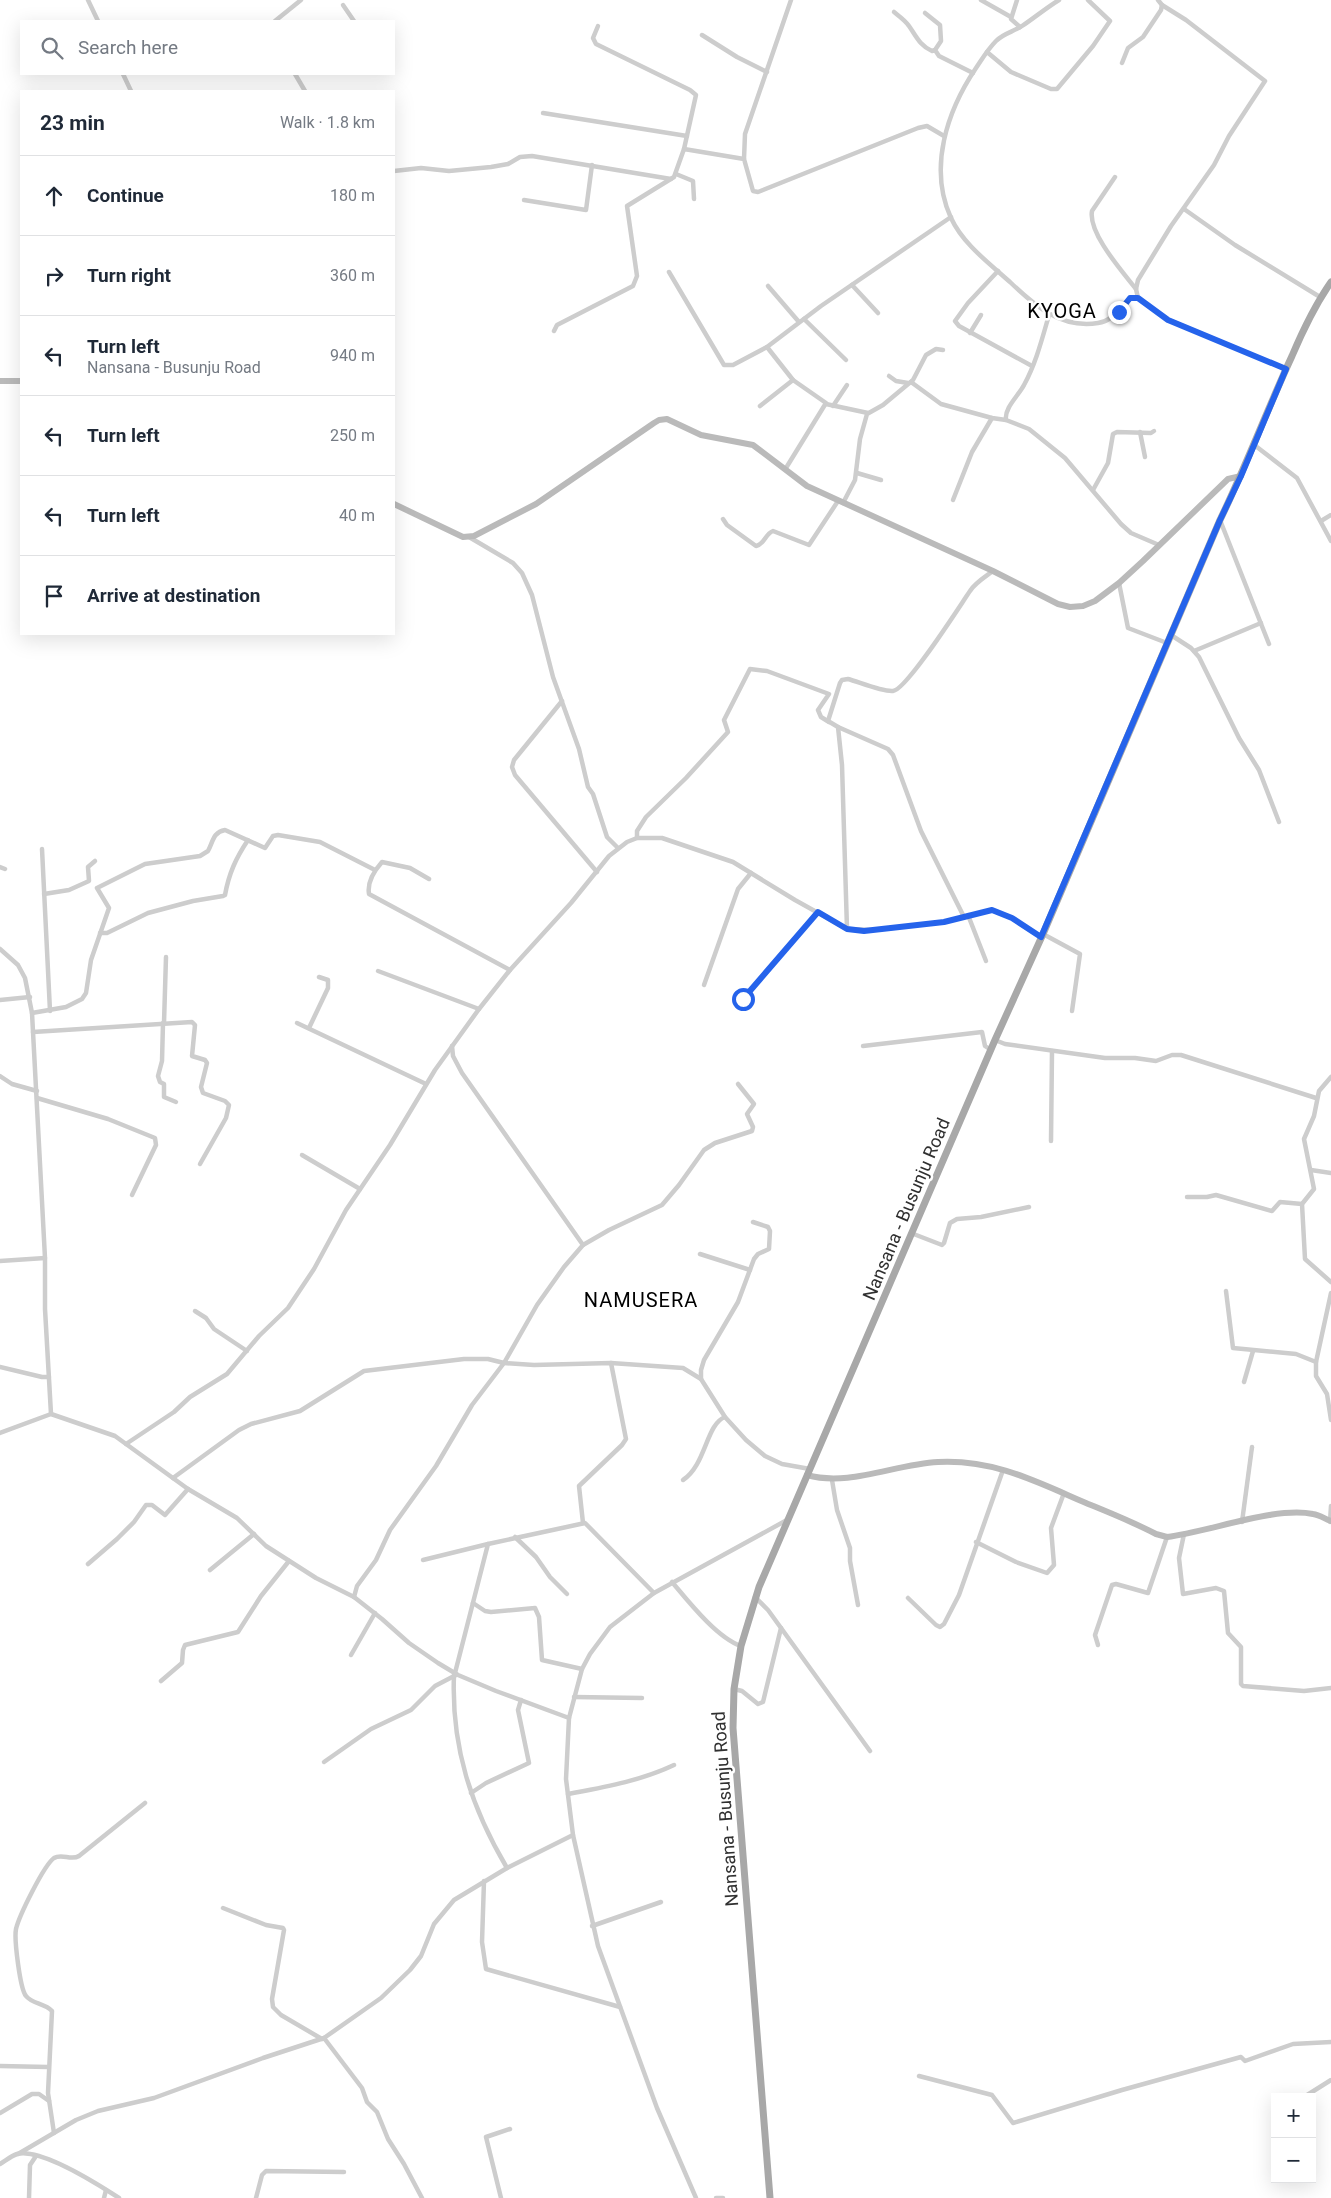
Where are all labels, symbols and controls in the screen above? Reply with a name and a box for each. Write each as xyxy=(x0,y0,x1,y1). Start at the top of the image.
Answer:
search box xyxy=(20,20,395,75)
icon: search xyxy=(38,34,66,62)
text: Search here xyxy=(78,36,178,59)
text: 23 min xyxy=(40,111,105,135)
text: Walk · 1.8 km xyxy=(280,113,375,132)
icon: ahead xyxy=(40,182,68,210)
text: Continue xyxy=(87,184,164,207)
text: 180 m xyxy=(330,186,375,205)
icon: right xyxy=(40,262,68,290)
text: Turn right xyxy=(87,264,171,287)
text: 360 m xyxy=(330,266,375,285)
district label: KYOGA xyxy=(1027,299,1097,323)
route end xyxy=(1108,301,1131,324)
text: Turn left xyxy=(87,335,160,358)
icon: left xyxy=(40,342,68,370)
text: 940 m xyxy=(330,346,375,365)
text: Nansana - Busunju Road xyxy=(87,358,261,377)
icon: left xyxy=(40,422,68,450)
text: Turn left xyxy=(87,424,160,447)
text: 250 m xyxy=(330,426,375,445)
icon: left xyxy=(40,502,68,530)
text: Turn left xyxy=(87,504,160,527)
text: 40 m xyxy=(339,506,375,525)
icon: arrive xyxy=(40,582,68,610)
text: Arrive at destination xyxy=(87,584,260,607)
route start xyxy=(732,988,755,1011)
street label: Nansana - Busunju Road xyxy=(858,1115,954,1303)
district label: NAMUSERA xyxy=(584,1288,698,1312)
street label: Nansana - Busunju Road xyxy=(708,1711,742,1907)
map controls xyxy=(1271,2093,1316,2183)
button: + xyxy=(1271,2093,1316,2138)
button: − xyxy=(1271,2138,1316,2183)

